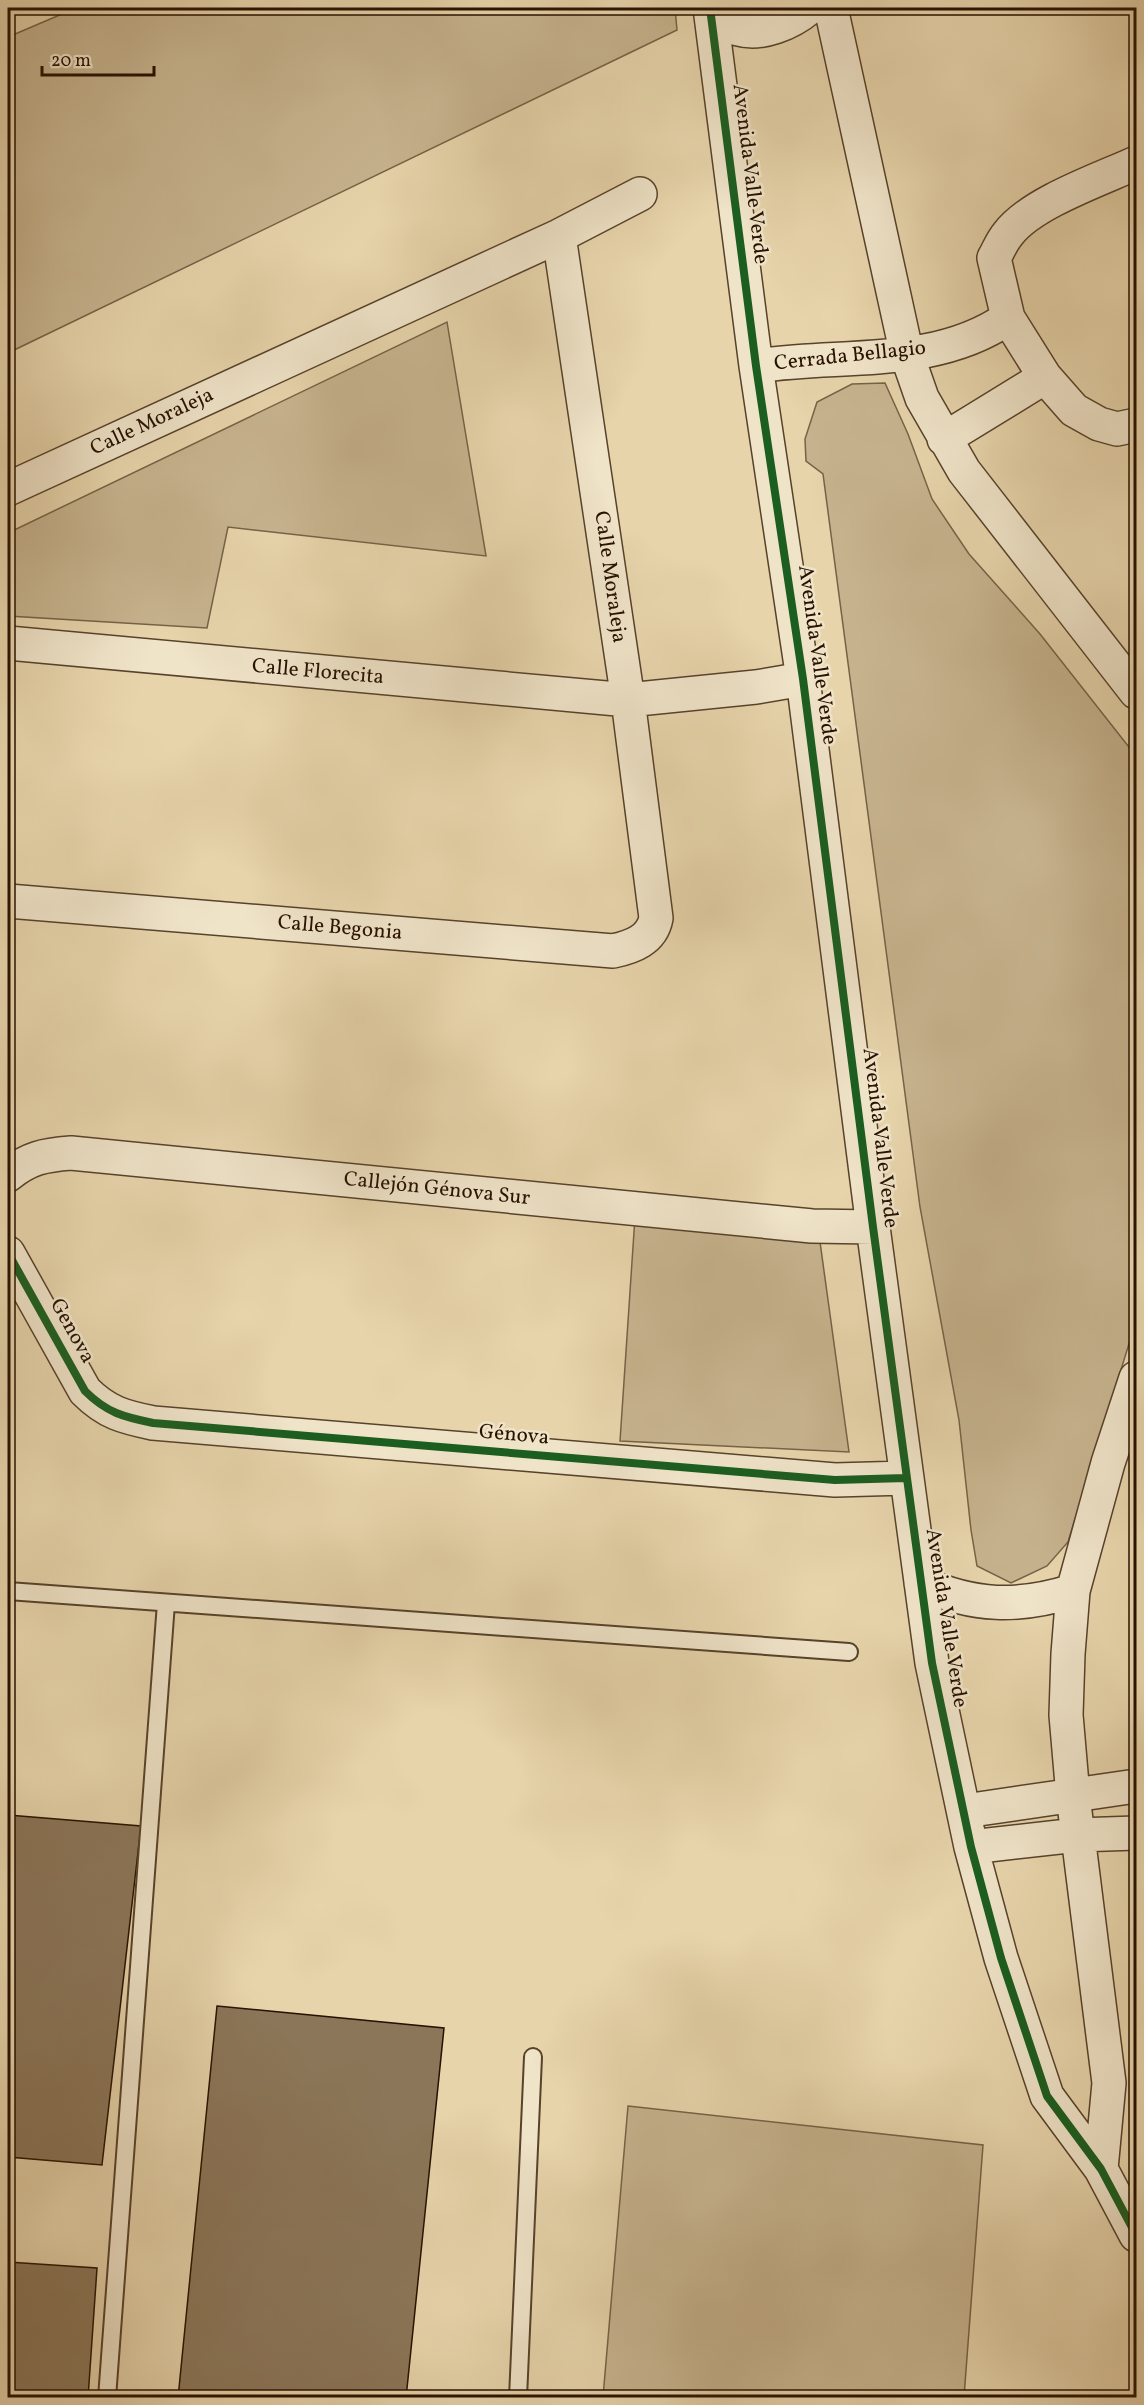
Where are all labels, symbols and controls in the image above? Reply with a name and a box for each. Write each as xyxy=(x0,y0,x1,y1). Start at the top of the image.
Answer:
scale bar xyxy=(42,39,154,77)
text: 20 m xyxy=(51,49,91,74)
street label: Avenida Valle Verde xyxy=(725,82,775,266)
street label: Cerrada Bellagio xyxy=(773,334,927,378)
street label: Calle Moraleja xyxy=(86,381,218,463)
street label: Calle Moraleja xyxy=(586,509,634,645)
street label: Avenida Valle Verde xyxy=(790,563,844,747)
street label: Calle Florecita xyxy=(251,652,385,692)
street label: Calle Begonia xyxy=(276,908,404,948)
street label: Avenida Valle Verde xyxy=(855,1046,905,1230)
street label: Callejón Génova Sur xyxy=(342,1165,532,1213)
street label: Genova xyxy=(42,1293,102,1369)
street label: Génova xyxy=(478,1417,550,1453)
street label: Avenida Valle Verde xyxy=(918,1526,974,1710)

